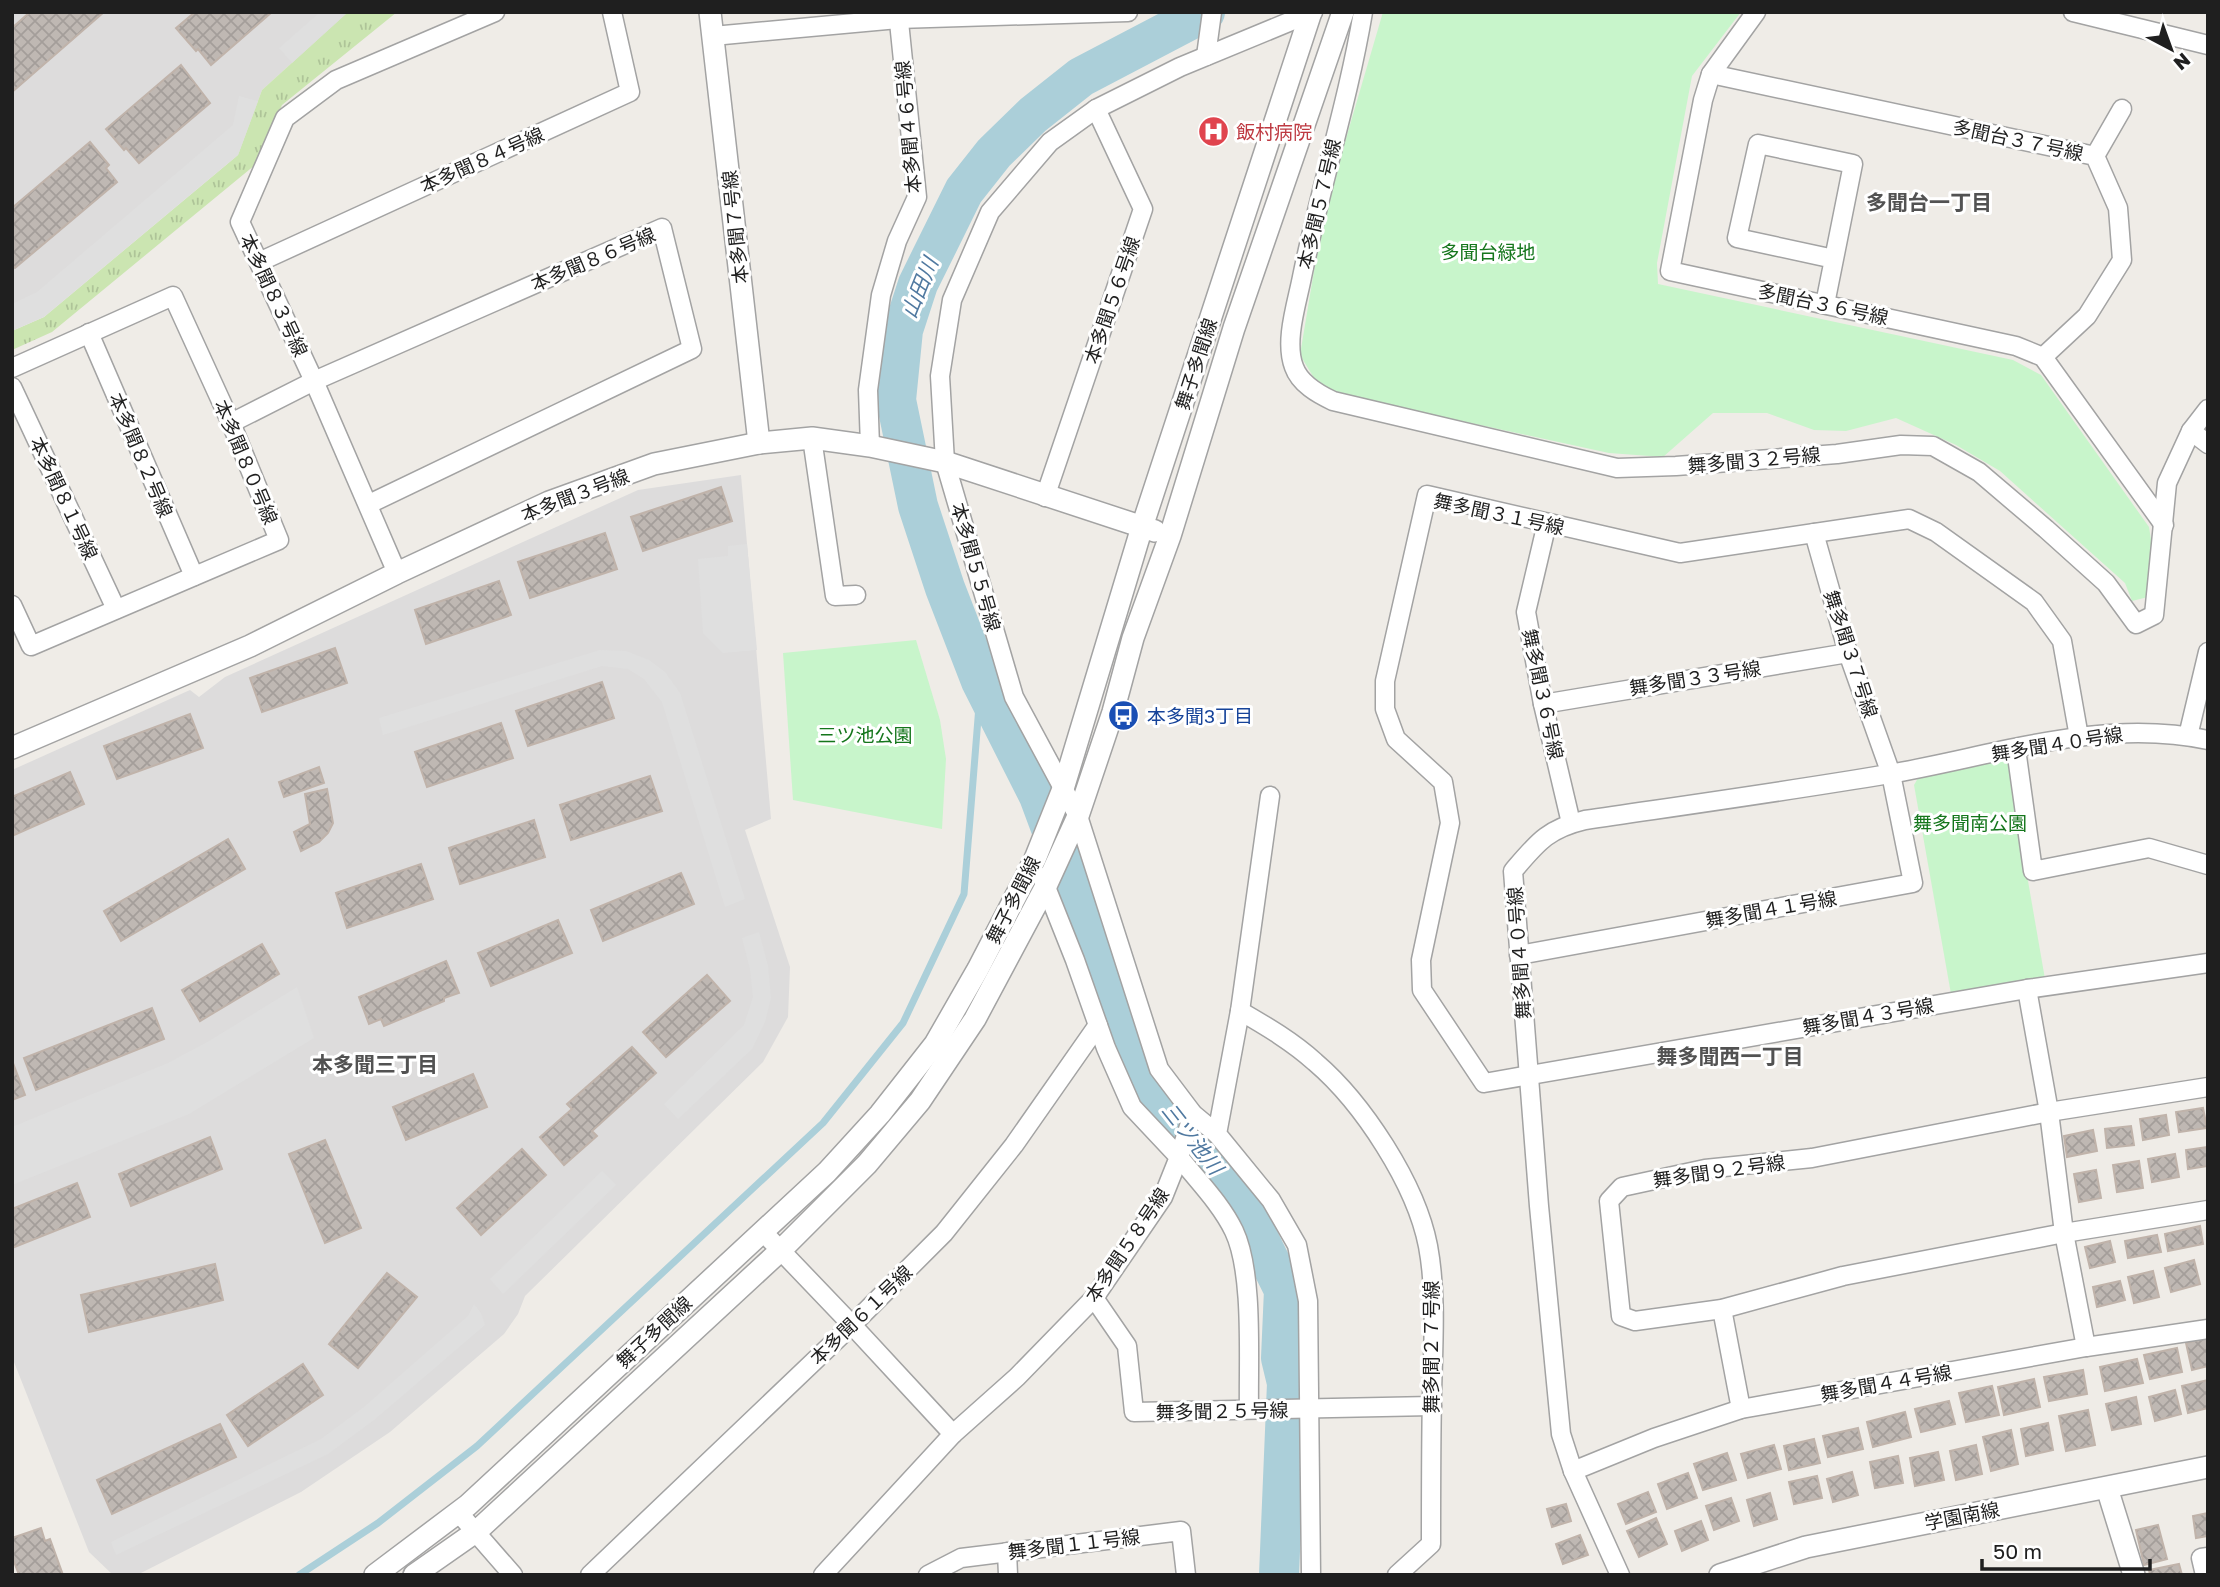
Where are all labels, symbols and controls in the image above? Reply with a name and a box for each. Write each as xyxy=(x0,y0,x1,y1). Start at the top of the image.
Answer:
north arrow xyxy=(2136,14,2206,84)
text: N xyxy=(2169,49,2195,76)
street label: 本多聞４６号線 xyxy=(890,60,925,194)
street label: 多聞台３７号線 xyxy=(1951,114,2086,165)
hospital icon: 飯村病院 xyxy=(1196,115,1230,149)
place label: 飯村病院 xyxy=(1236,120,1312,143)
street label: 本多聞８４号線 xyxy=(416,122,547,197)
street label: 本多聞５７号線 xyxy=(1292,136,1345,271)
street label: 本多聞７号線 xyxy=(717,169,752,285)
district label: 多聞台一丁目 xyxy=(1866,189,1992,215)
street label: 本多聞８６号線 xyxy=(527,222,659,295)
street label: 本多聞８３号線 xyxy=(236,230,313,360)
street label: 本多聞５６号線 xyxy=(1079,233,1144,366)
park label: 多聞台緑地 xyxy=(1440,240,1536,263)
water label: 山田川 xyxy=(895,252,944,322)
street label: 多聞台３６号線 xyxy=(1756,278,1891,329)
street label: 舞子多聞線 xyxy=(1170,315,1221,413)
street label: 本多聞８２号線 xyxy=(105,389,178,521)
street label: 本多聞８０号線 xyxy=(210,396,283,528)
street label: 本多聞８１号線 xyxy=(26,433,103,563)
street label: 舞多聞３２号線 xyxy=(1687,442,1821,477)
street label: 本多聞３号線 xyxy=(517,463,632,526)
street label: 舞多聞３１号線 xyxy=(1432,488,1567,539)
street label: 本多聞５５号線 xyxy=(947,500,1006,634)
street label: 舞多聞３７号線 xyxy=(1820,587,1883,721)
street label: 舞多聞３６号線 xyxy=(1518,626,1569,761)
street label: 舞多聞３３号線 xyxy=(1627,656,1762,699)
bus stop icon: 本多聞3丁目 xyxy=(1107,699,1141,733)
place label: 本多聞3丁目 xyxy=(1147,704,1253,727)
street label: 舞多聞４０号線 xyxy=(1989,722,2124,765)
park label: 三ツ池公園 xyxy=(817,723,913,746)
park label: 舞多聞南公園 xyxy=(1913,811,2027,834)
street label: 舞子多聞線 xyxy=(981,852,1044,947)
street label: 舞多聞４０号線 xyxy=(1502,886,1535,1020)
street label: 舞多聞４１号線 xyxy=(1703,886,1838,931)
street label: 舞多聞４３号線 xyxy=(1800,993,1935,1038)
district label: 舞多聞西一丁目 xyxy=(1657,1043,1804,1069)
district label: 本多聞三丁目 xyxy=(312,1051,438,1077)
water label: 三ツ池川 xyxy=(1157,1097,1230,1181)
street label: 舞多聞９２号線 xyxy=(1651,1150,1786,1191)
street label: 本多聞５８号線 xyxy=(1080,1183,1173,1306)
street label: 本多聞６１号線 xyxy=(805,1260,916,1369)
street label: 舞多聞２７号線 xyxy=(1419,1280,1442,1414)
street label: 舞子多聞線 xyxy=(611,1291,696,1372)
street label: 舞多聞４４号線 xyxy=(1818,1360,1953,1405)
street label: 舞多聞２５号線 xyxy=(1155,1398,1289,1423)
street label: 学園南線 xyxy=(1922,1497,2001,1534)
street label: 舞多聞１１号線 xyxy=(1007,1524,1141,1563)
scale bar xyxy=(1982,1528,2150,1572)
text: 50 m xyxy=(1993,1538,2042,1564)

